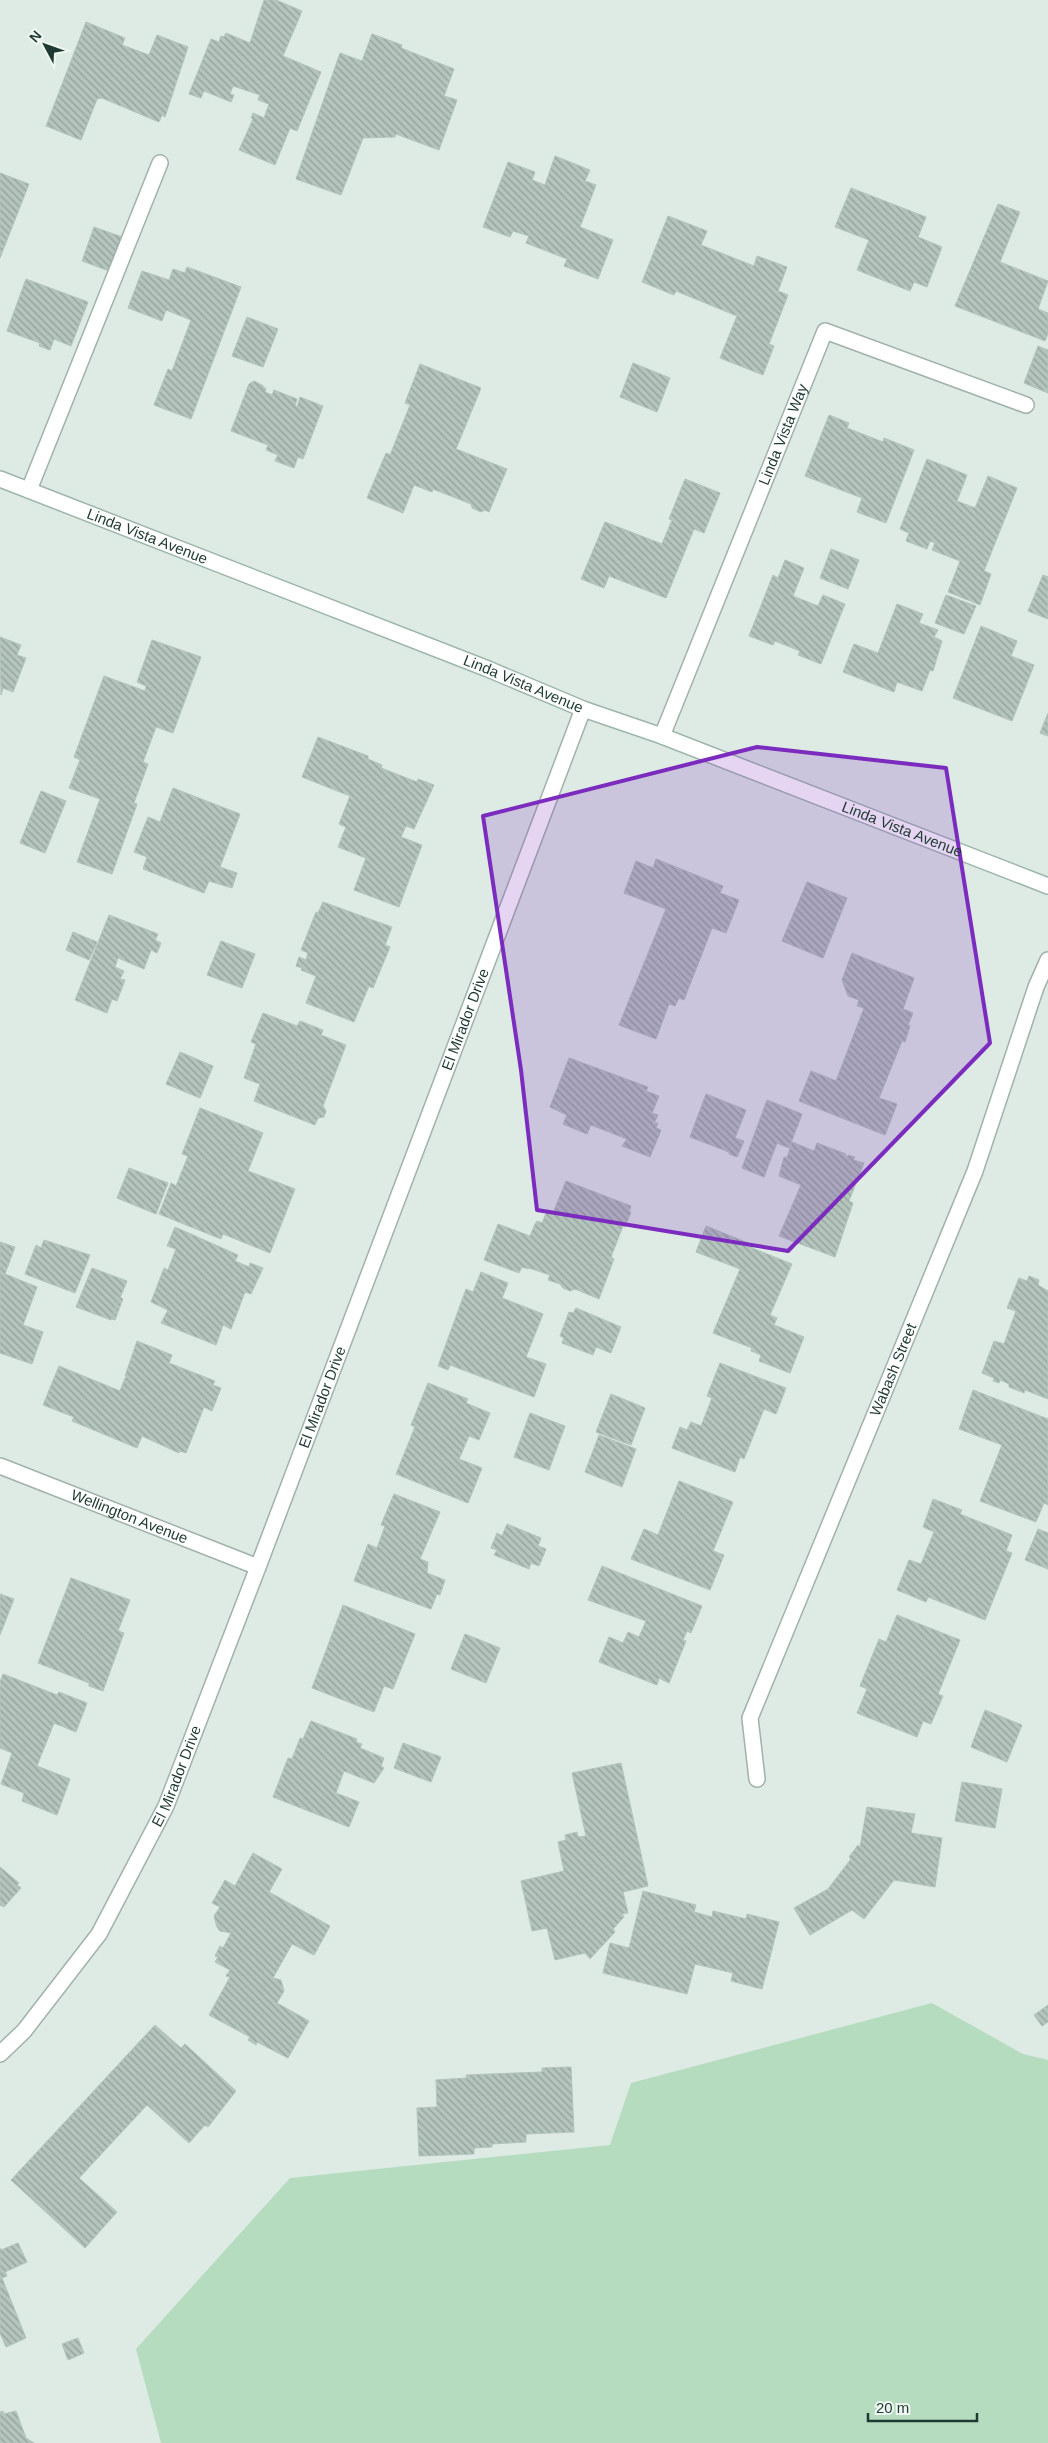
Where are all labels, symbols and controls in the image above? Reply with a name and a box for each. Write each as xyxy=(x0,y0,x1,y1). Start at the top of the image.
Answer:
north arrow xyxy=(20,20,70,70)
text: N xyxy=(26,27,45,46)
street label: Linda Vista Way xyxy=(755,381,811,487)
street label: Linda Vista Avenue xyxy=(85,505,210,567)
street label: Linda Vista Avenue xyxy=(461,651,586,716)
street label: Linda Vista Avenue xyxy=(840,798,965,860)
street label: El Mirador Drive xyxy=(438,966,492,1073)
street label: Wabash Street xyxy=(866,1320,920,1418)
street label: El Mirador Drive xyxy=(295,1344,349,1450)
street label: Wellington Avenue xyxy=(69,1486,190,1547)
street label: El Mirador Drive xyxy=(148,1723,204,1829)
scale bar xyxy=(868,2390,977,2422)
text: 20 m xyxy=(876,2399,909,2416)

